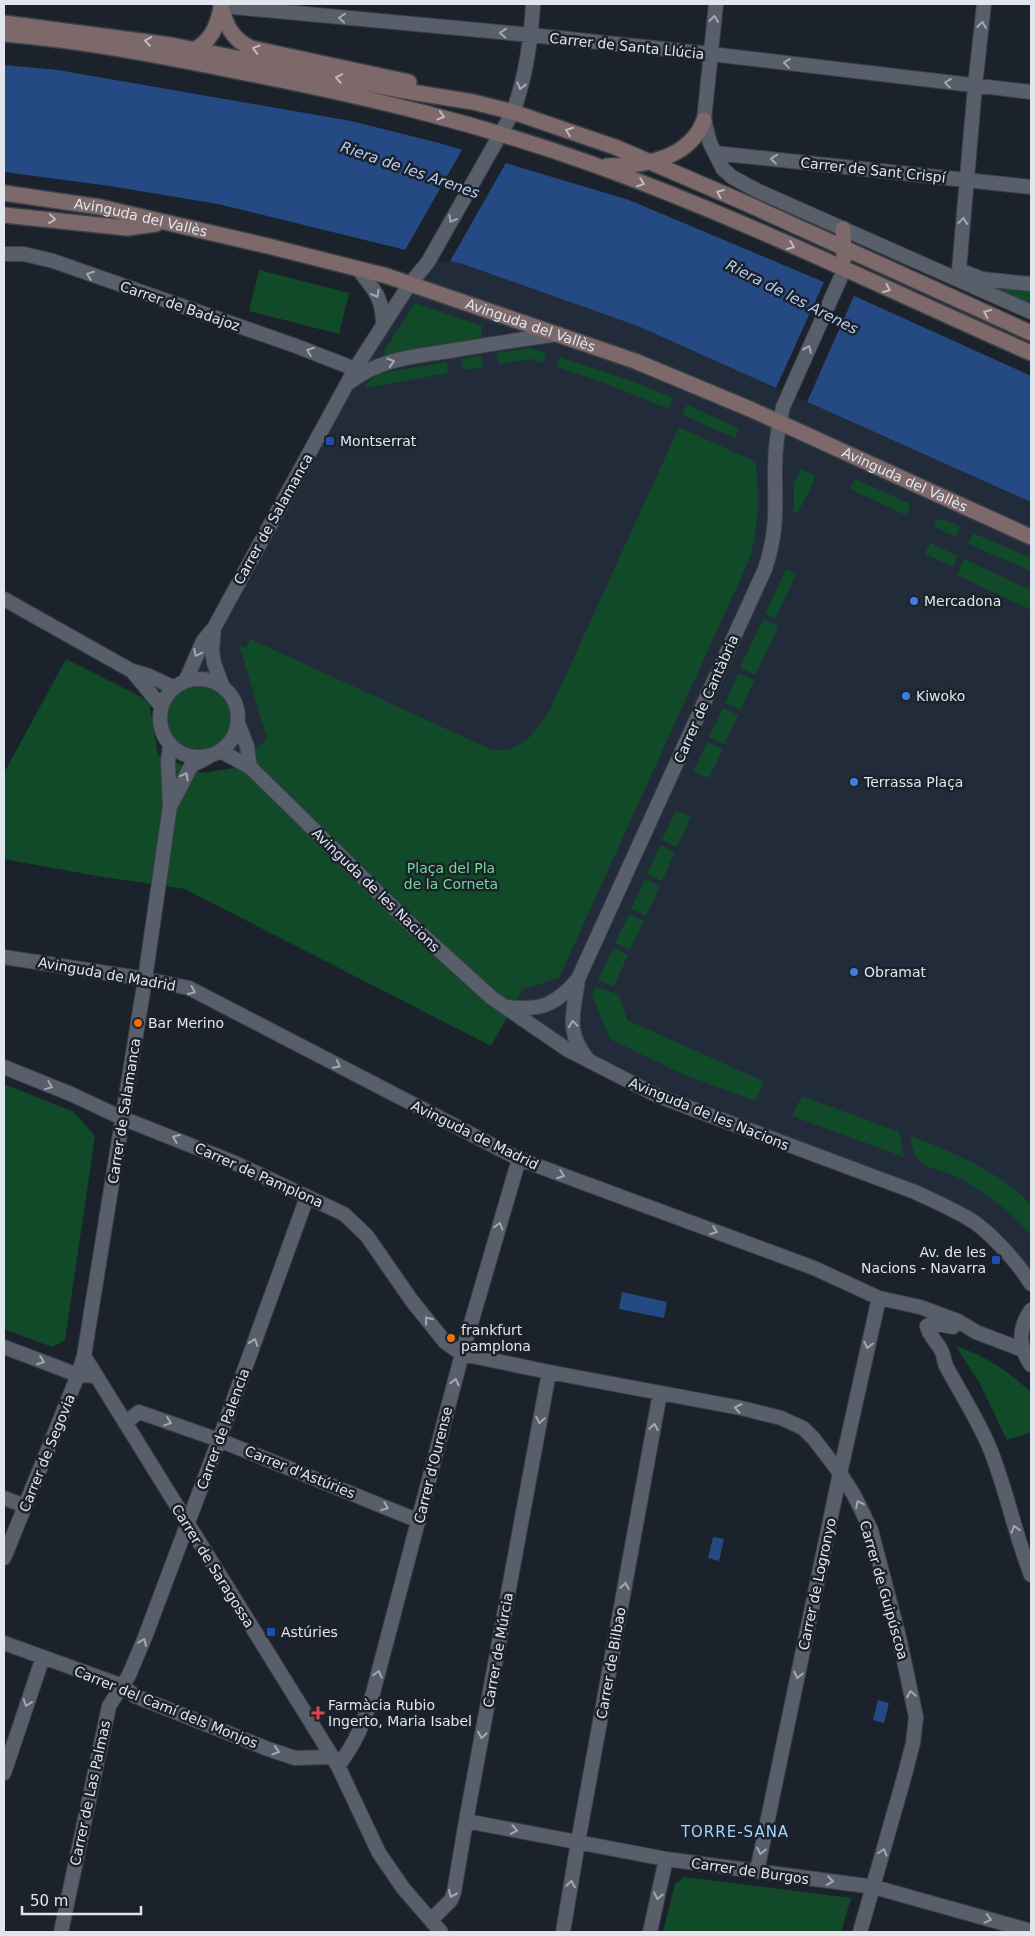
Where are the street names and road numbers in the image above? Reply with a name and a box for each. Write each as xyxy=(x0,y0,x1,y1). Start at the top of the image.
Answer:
street label: Carrer de Santa Llúcia xyxy=(549,30,705,62)
street label: Carrer de Sant Crispí xyxy=(800,154,947,186)
street label: Avinguda del Vallès xyxy=(73,195,209,240)
street label: Carrer de Badajoz xyxy=(118,278,242,334)
street label: Avinguda del Vallès xyxy=(464,296,598,355)
street label: Avinguda del Vallès xyxy=(839,444,970,515)
street label: Carrer de Salamanca xyxy=(230,451,316,587)
street label: Carrer de Cantàbria xyxy=(671,632,741,766)
street label: Avinguda de les Nacions xyxy=(309,825,443,955)
street label: Avinguda de Madrid xyxy=(37,954,177,994)
street label: Carrer de Salamanca xyxy=(105,1037,143,1185)
street label: Avinguda de les Nacions xyxy=(627,1075,791,1153)
street label: Avinguda de Madrid xyxy=(409,1097,541,1173)
street label: Carrer de Pamplona xyxy=(192,1139,326,1211)
street label: Carrer de Palencia xyxy=(194,1366,252,1492)
street label: Carrer de Segovia xyxy=(16,1392,78,1514)
street label: Carrer d'Ourense xyxy=(411,1405,455,1525)
street label: Carrer d'Astúries xyxy=(242,1443,358,1501)
street label: Carrer de Saragossa xyxy=(168,1501,258,1631)
street label: Carrer de Logronyo xyxy=(795,1516,839,1652)
street label: Carrer de Guipúscoa xyxy=(857,1519,911,1661)
street label: Carrer de Múrcia xyxy=(480,1591,516,1709)
street label: Carrer de Bilbao xyxy=(593,1606,629,1720)
street label: Carrer del Camí dels Monjos xyxy=(72,1663,260,1751)
street label: Carrer de Las Palmas xyxy=(67,1719,113,1867)
street label: Carrer de Burgos xyxy=(690,1855,810,1887)

